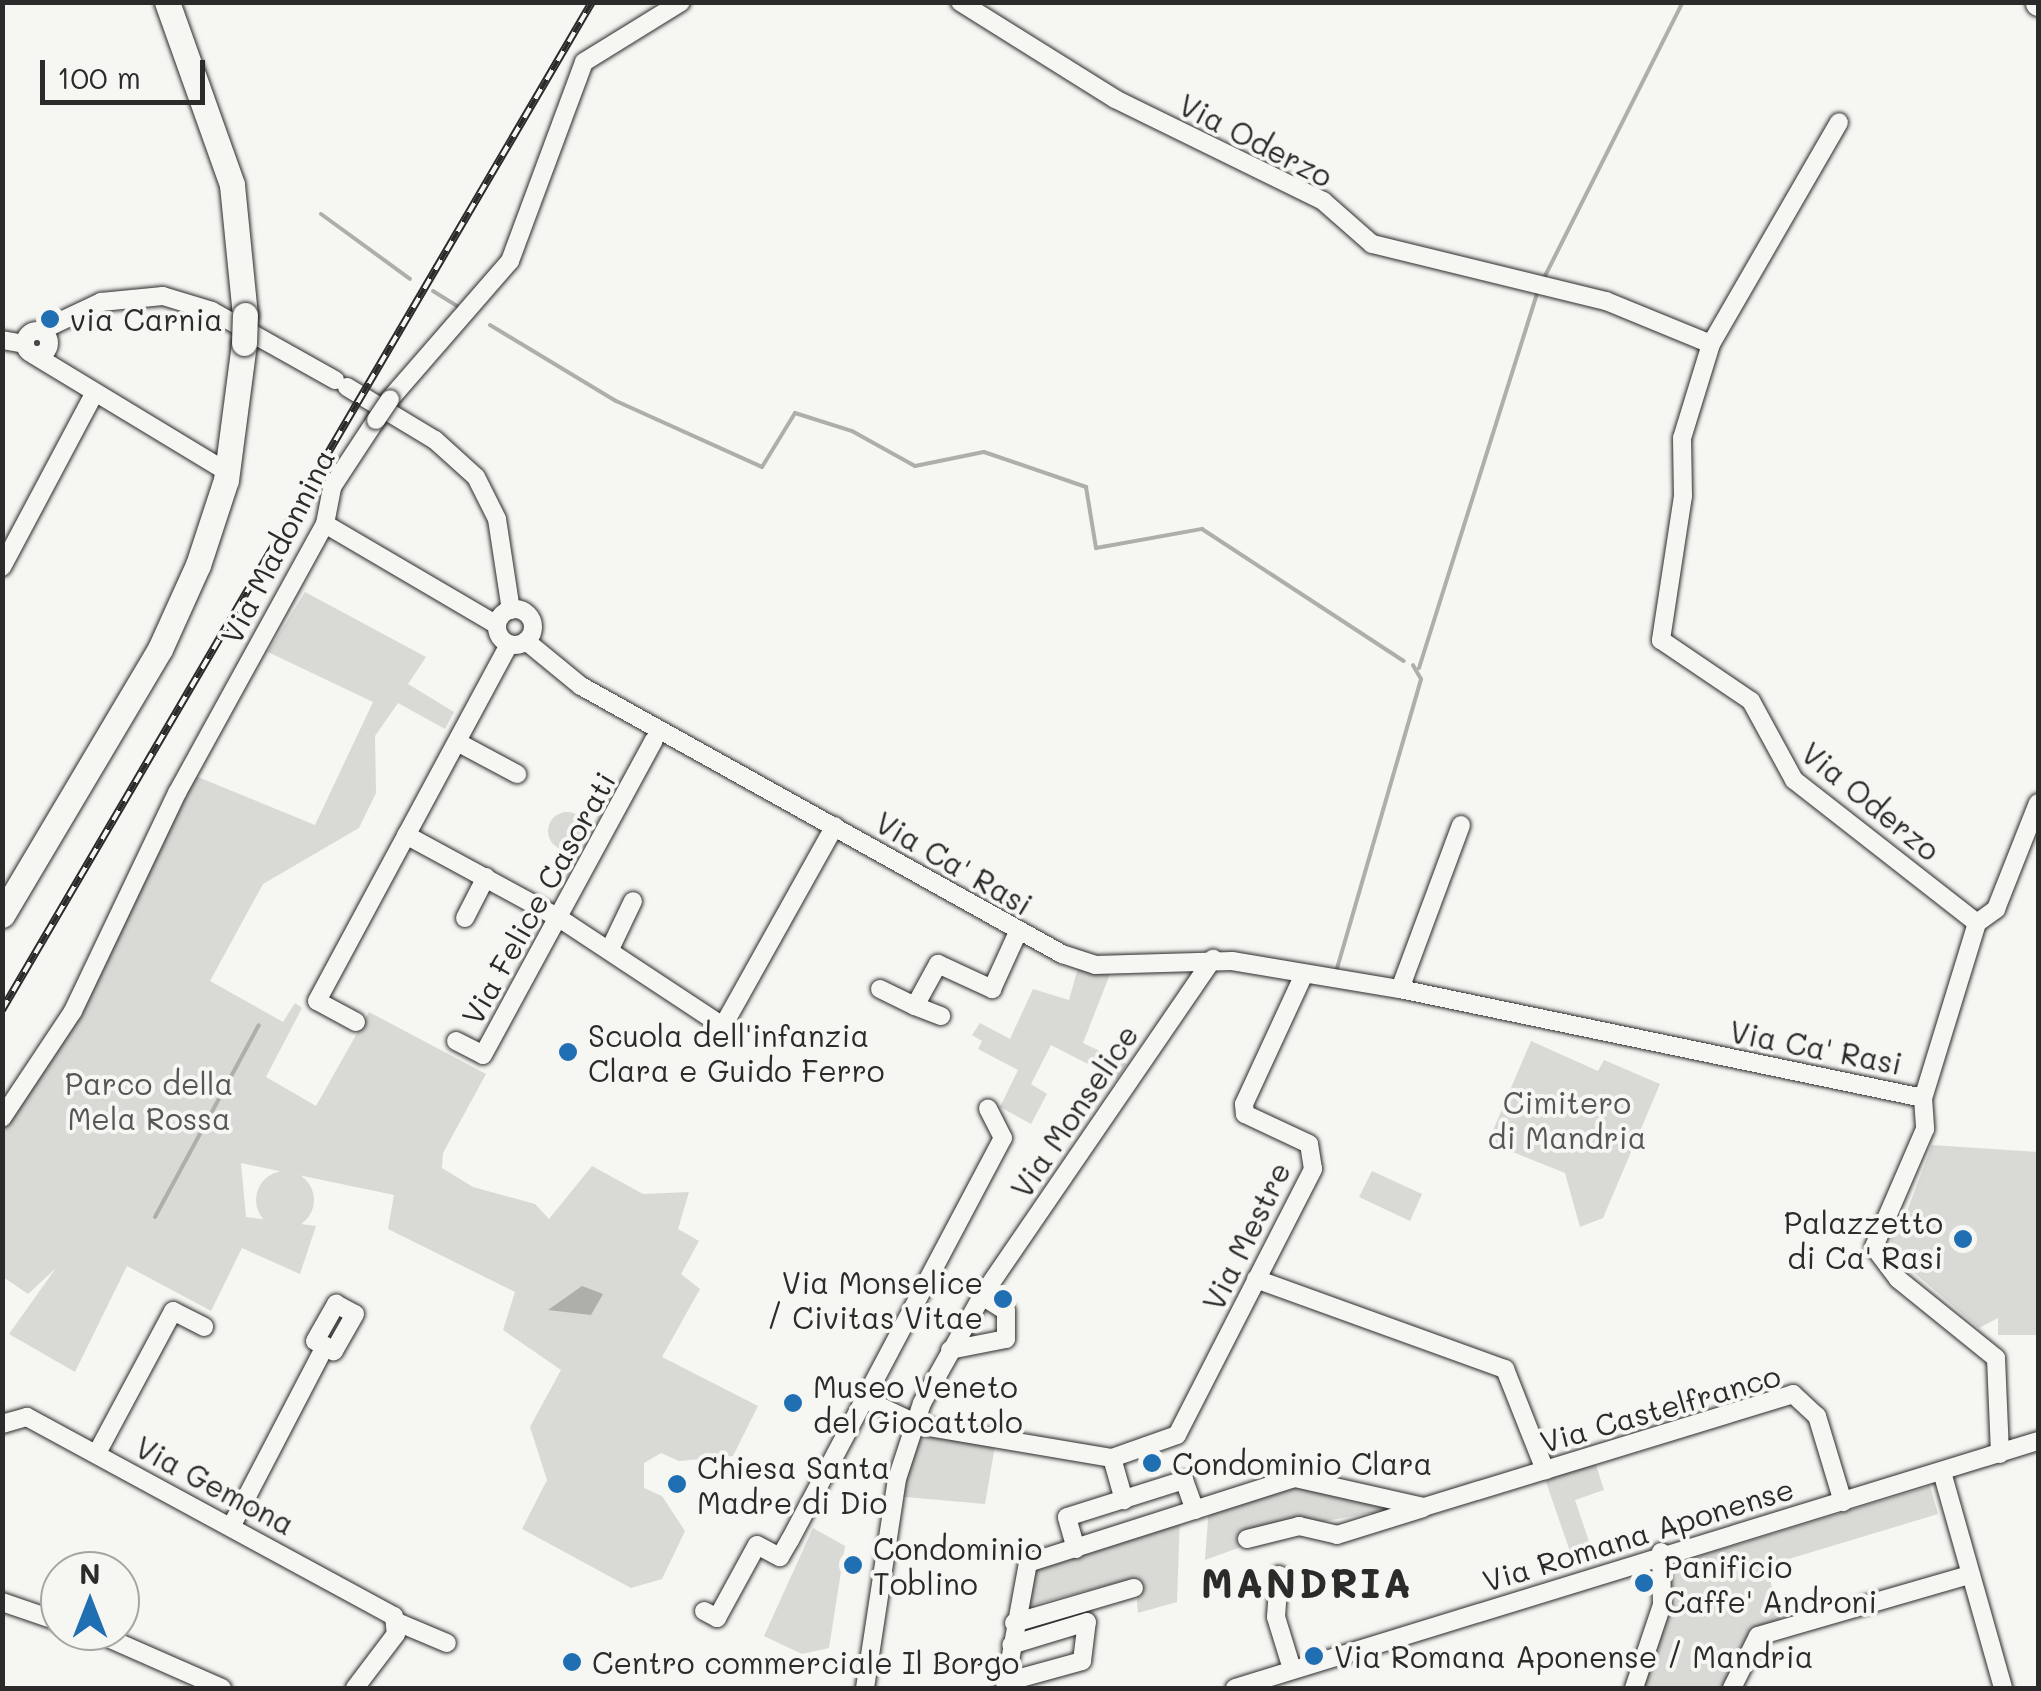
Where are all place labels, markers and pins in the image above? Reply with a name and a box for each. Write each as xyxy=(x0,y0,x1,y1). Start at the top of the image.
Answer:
place label: via Carnia xyxy=(70,301,223,337)
marker: via Carnia xyxy=(39,308,61,330)
place label: Scuola dell'infanzia Clara e Guido Ferro xyxy=(588,1017,885,1088)
marker: Scuola dell'infanzia Clara e Guido Ferro xyxy=(557,1041,579,1063)
place label: Palazzetto di Ca' Rasi xyxy=(1784,1204,1943,1274)
marker: Palazzetto di Ca' Rasi xyxy=(1952,1228,1974,1250)
place label: Via Monselice / Civitas Vitae xyxy=(767,1264,983,1334)
marker: Via Monselice / Civitas Vitae xyxy=(992,1288,1014,1310)
place label: Museo Veneto del Giocattolo xyxy=(813,1368,1023,1438)
marker: Museo Veneto del Giocattolo xyxy=(782,1392,804,1414)
place label: Condominio Clara xyxy=(1172,1445,1432,1481)
place label: Chiesa Santa Madre di Dio xyxy=(697,1449,890,1520)
marker: Condominio Clara xyxy=(1141,1452,1163,1474)
marker: Chiesa Santa Madre di Dio xyxy=(666,1473,688,1495)
place label: Condominio Toblino xyxy=(873,1530,1042,1600)
place label: Panificio Caffe' Androni xyxy=(1664,1548,1877,1618)
marker: Condominio Toblino xyxy=(842,1554,864,1576)
marker: Panificio Caffe' Androni xyxy=(1633,1572,1655,1594)
place label: Via Romana Aponense / Mandria xyxy=(1334,1638,1813,1674)
place label: Centro commerciale Il Borgo xyxy=(592,1644,1019,1680)
marker: Via Romana Aponense / Mandria xyxy=(1303,1645,1325,1667)
marker: Centro commerciale Il Borgo xyxy=(561,1651,583,1673)

